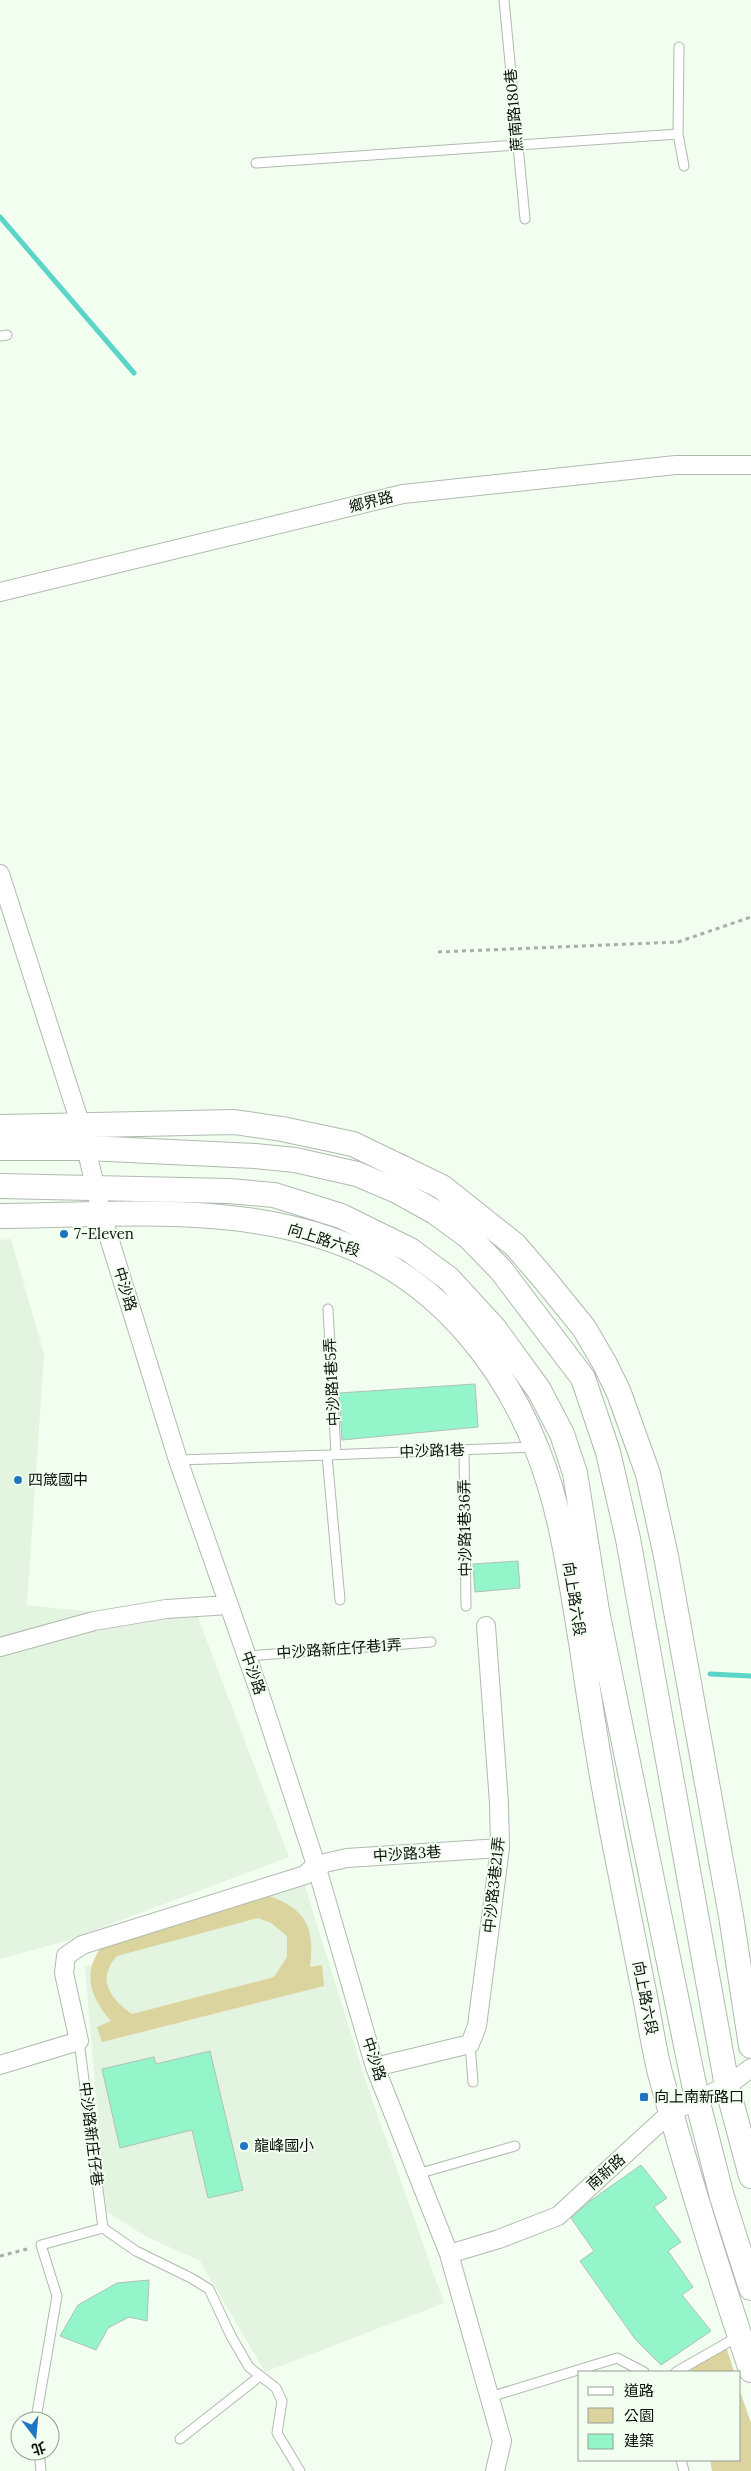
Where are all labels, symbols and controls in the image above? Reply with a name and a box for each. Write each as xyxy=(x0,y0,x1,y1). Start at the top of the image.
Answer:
street label: 蔗南路180巷 xyxy=(500,68,527,152)
street label: 鄉界路 xyxy=(347,487,395,516)
street label: 向上路六段 xyxy=(286,1219,363,1260)
place label: 7-Eleven xyxy=(74,1224,134,1243)
marker: 7-Eleven xyxy=(58,1228,70,1240)
street label: 中沙路 xyxy=(110,1265,141,1313)
street label: 中沙路1巷5弄 xyxy=(320,1337,343,1427)
street label: 中沙路1巷 xyxy=(399,1440,465,1461)
place label: 四箴國中 xyxy=(28,1470,88,1489)
marker: 四箴國中 xyxy=(12,1474,24,1486)
street label: 中沙路1巷36弄 xyxy=(454,1479,475,1577)
street label: 向上路六段 xyxy=(559,1560,590,1637)
street label: 中沙路新庄仔巷1弄 xyxy=(276,1635,402,1662)
street label: 中沙路 xyxy=(237,1648,270,1697)
street label: 中沙路3巷21弄 xyxy=(479,1836,508,1934)
street label: 中沙路3巷 xyxy=(372,1842,442,1865)
street label: 向上路六段 xyxy=(629,1959,662,2037)
street label: 中沙路 xyxy=(358,2035,390,2083)
street label: 中沙路新庄仔巷 xyxy=(76,2081,107,2187)
place label: 向上南新路口 xyxy=(654,2087,744,2106)
marker: 向上南新路口 xyxy=(638,2091,650,2103)
place label: 龍峰國小 xyxy=(254,2136,314,2155)
marker: 龍峰國小 xyxy=(238,2140,250,2152)
street label: 南新路 xyxy=(583,2150,629,2194)
legend xyxy=(578,2371,741,2461)
text: 道路 xyxy=(624,2381,654,2400)
text: 公園 xyxy=(624,2406,654,2425)
north arrow xyxy=(10,2411,60,2461)
text: 建築 xyxy=(624,2431,654,2450)
text: 北 xyxy=(29,2438,48,2459)

